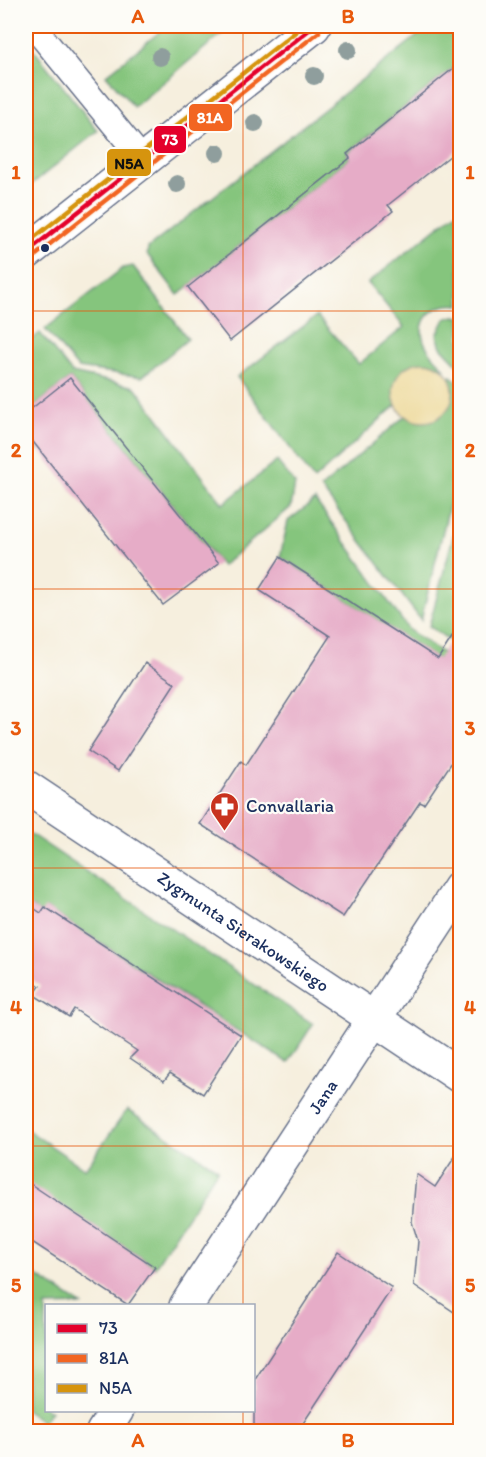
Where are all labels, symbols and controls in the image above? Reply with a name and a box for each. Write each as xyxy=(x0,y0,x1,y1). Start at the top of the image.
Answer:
text: A xyxy=(131,4,145,28)
text: B xyxy=(342,4,355,28)
line badge: 81A xyxy=(188,103,233,132)
text: 81A xyxy=(197,108,224,127)
line badge: 73 xyxy=(153,125,187,154)
text: 73 xyxy=(161,130,179,149)
line badge: N5A xyxy=(106,148,152,177)
text: N5A xyxy=(114,154,144,173)
text: 1 xyxy=(11,160,21,184)
text: 1 xyxy=(465,160,475,184)
unlabelled marker xyxy=(39,242,51,254)
text: 2 xyxy=(11,438,22,462)
text: 2 xyxy=(465,438,476,462)
text: 3 xyxy=(11,716,22,740)
text: 3 xyxy=(465,716,476,740)
pharmacy icon: Convallaria xyxy=(209,790,241,832)
place label: Convallaria xyxy=(246,795,334,817)
street label: Zygmunta Sierakowskiego xyxy=(153,867,333,997)
text: 4 xyxy=(10,995,22,1019)
text: 4 xyxy=(464,995,476,1019)
street label: Jana xyxy=(304,1075,342,1118)
text: 5 xyxy=(11,1273,22,1297)
text: 5 xyxy=(465,1273,476,1297)
legend xyxy=(45,1304,255,1412)
text: 73 xyxy=(99,1317,118,1339)
text: 81A xyxy=(99,1347,129,1369)
text: N5A xyxy=(99,1377,133,1399)
text: A xyxy=(131,1428,145,1452)
text: B xyxy=(342,1428,355,1452)

